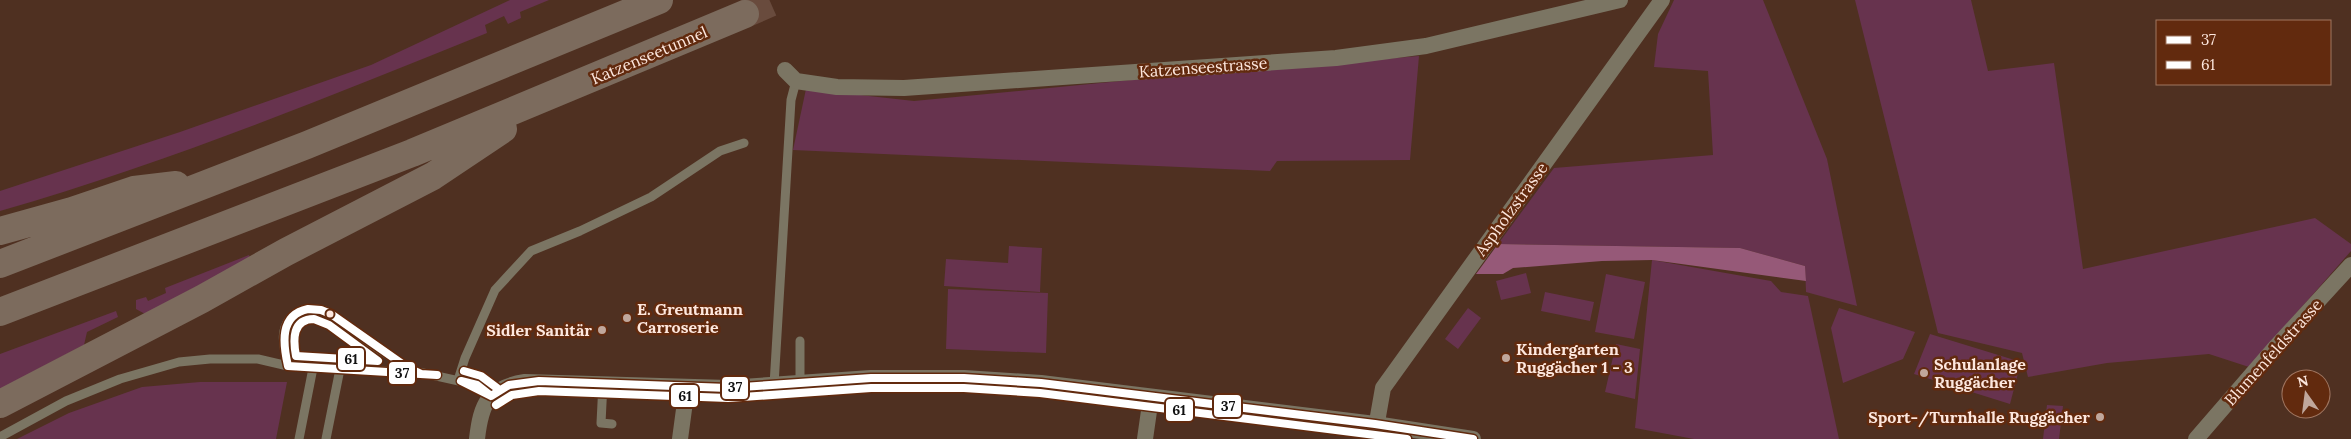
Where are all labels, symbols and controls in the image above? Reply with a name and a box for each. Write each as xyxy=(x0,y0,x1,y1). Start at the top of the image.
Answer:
legend xyxy=(2156,20,2331,85)
street label: Katzenseetunnel xyxy=(588,21,710,89)
text: 37 xyxy=(2201,30,2216,49)
street label: Katzenseestrasse xyxy=(1138,53,1268,81)
text: 61 xyxy=(2201,55,2215,74)
street label: Aspholzstrasse xyxy=(1470,158,1552,260)
street label: Blumenfeldstrasse xyxy=(2220,294,2326,409)
place label: E. Greutmann Carroserie xyxy=(637,299,743,337)
unlabelled marker xyxy=(325,309,335,319)
marker: E. Greutmann Carroserie xyxy=(621,312,633,324)
place label: Sidler Sanitär xyxy=(486,320,592,340)
marker: Sidler Sanitär xyxy=(596,324,608,336)
place label: Kindergarten Ruggächer 1 - 3 xyxy=(1516,339,1633,377)
line badge: 61 xyxy=(337,347,365,371)
text: 61 xyxy=(344,350,358,368)
marker: Kindergarten Ruggächer 1 - 3 xyxy=(1500,352,1512,364)
place label: Schulanlage Ruggächer xyxy=(1934,354,2026,392)
line badge: 37 xyxy=(388,361,416,385)
text: 37 xyxy=(395,364,410,382)
marker: Schulanlage Ruggächer xyxy=(1918,367,1930,379)
north arrow xyxy=(2281,369,2331,419)
text: N xyxy=(2295,371,2310,391)
line badge: 37 xyxy=(721,376,749,400)
text: 37 xyxy=(728,378,743,396)
line badge: 61 xyxy=(670,384,699,408)
text: 61 xyxy=(678,387,692,405)
line badge: 37 xyxy=(1213,394,1242,418)
text: 37 xyxy=(1221,397,1236,415)
line badge: 61 xyxy=(1165,398,1194,422)
text: 61 xyxy=(1172,401,1186,419)
place label: Sport-/Turnhalle Ruggächer xyxy=(1868,407,2090,428)
marker: Sport-/Turnhalle Ruggächer xyxy=(2094,411,2106,423)

